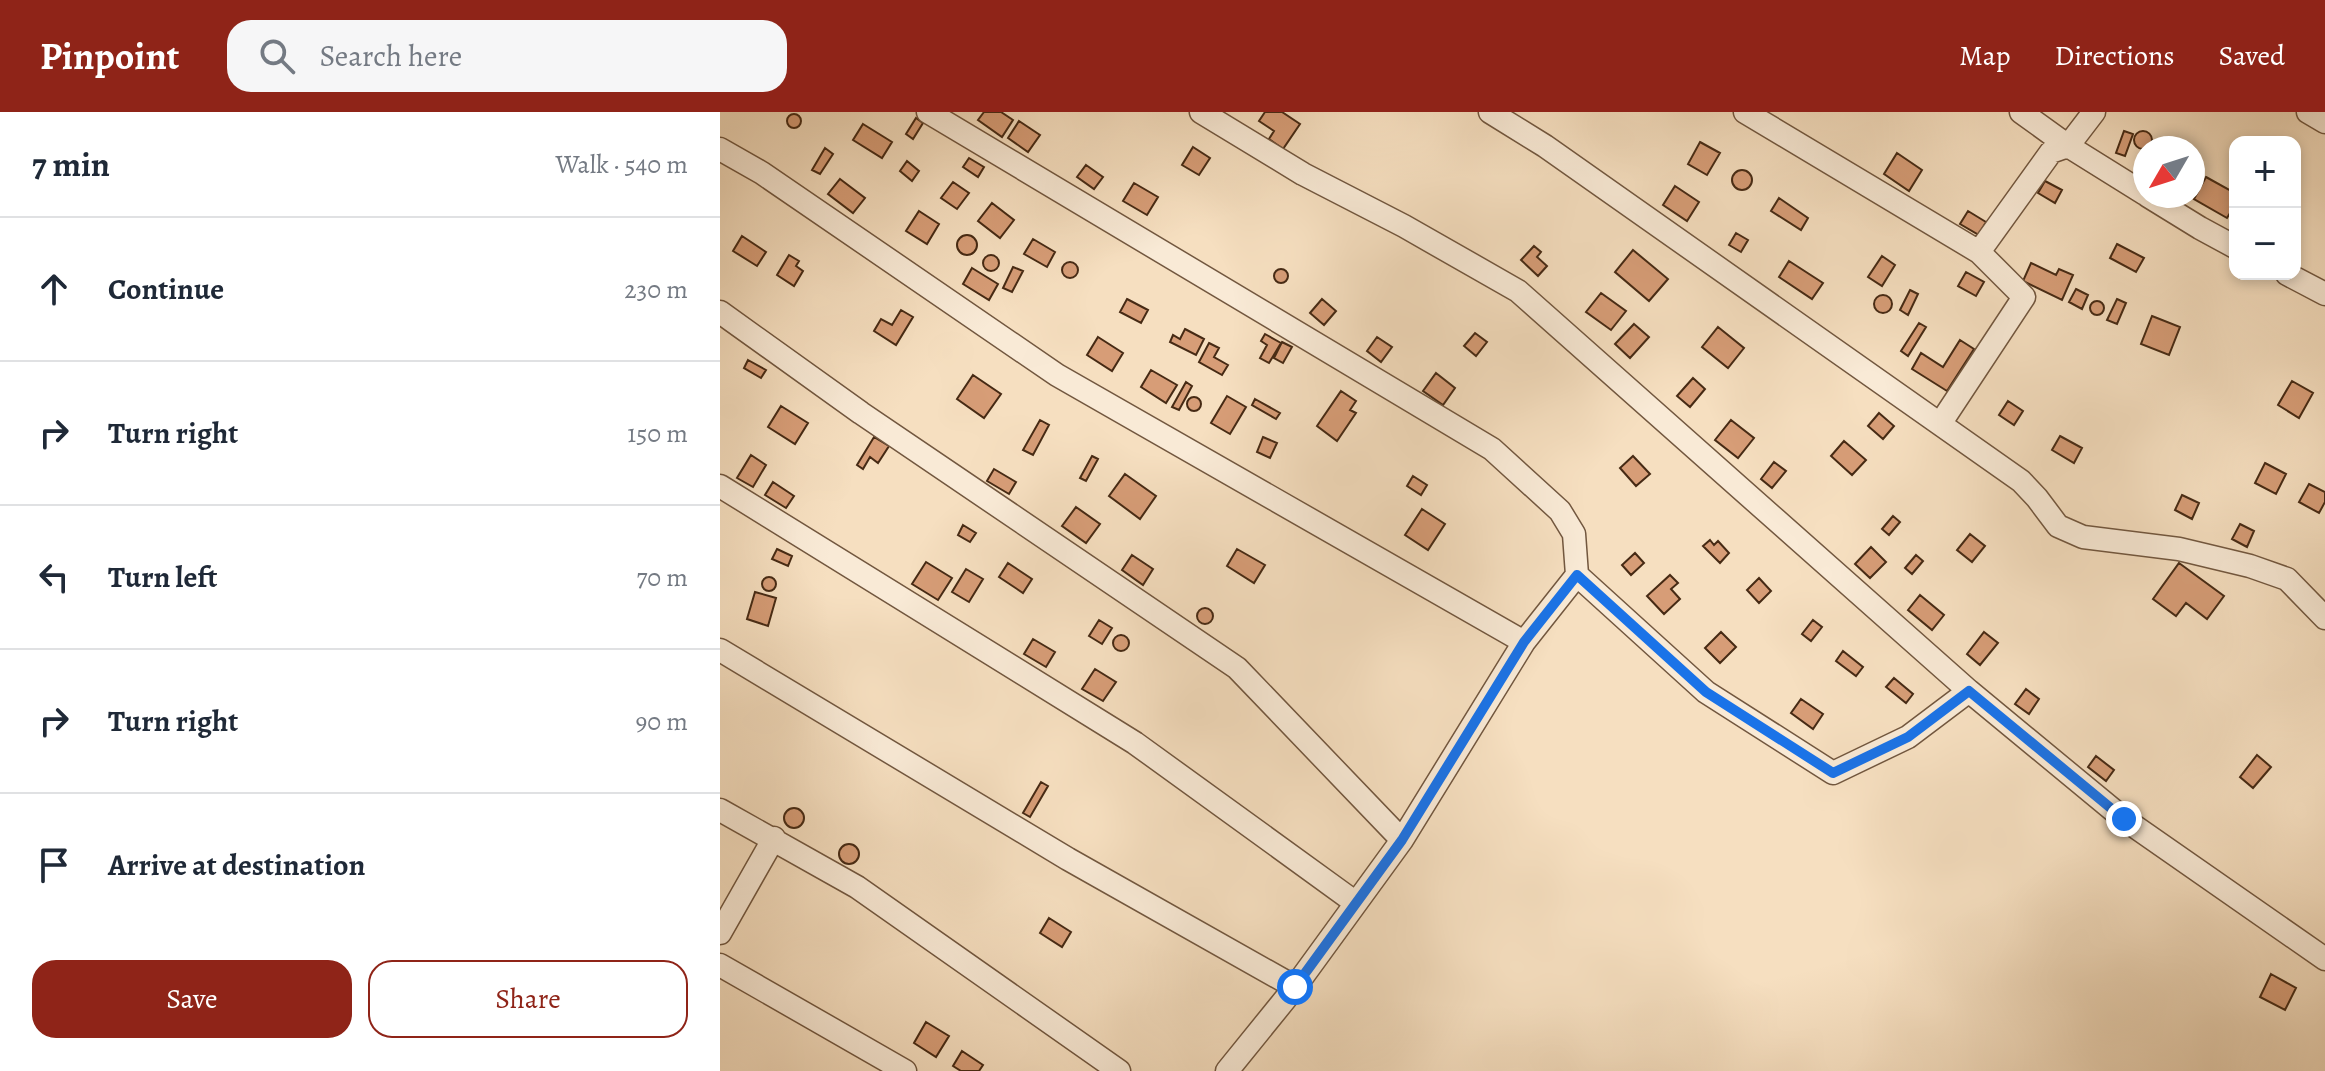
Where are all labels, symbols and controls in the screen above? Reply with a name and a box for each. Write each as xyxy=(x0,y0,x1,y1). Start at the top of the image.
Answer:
search box xyxy=(227,20,787,92)
text: Pinpoint xyxy=(40,30,179,82)
icon: search xyxy=(255,34,299,78)
text: Search here xyxy=(319,36,462,76)
text: Map xyxy=(1959,37,2010,75)
text: Directions xyxy=(2054,37,2175,75)
text: Saved xyxy=(2219,37,2285,75)
north arrow xyxy=(2133,136,2205,208)
map controls xyxy=(2229,136,2301,280)
button: + xyxy=(2229,136,2301,208)
text: 7 min xyxy=(32,141,110,188)
text: Walk · 540 m xyxy=(555,147,688,182)
button: − xyxy=(2229,208,2301,280)
icon: ahead xyxy=(32,267,76,311)
text: Continue xyxy=(108,269,224,309)
text: 230 m xyxy=(624,272,688,307)
icon: right xyxy=(32,411,76,455)
text: Turn right xyxy=(108,413,238,453)
text: 150 m xyxy=(627,416,688,451)
icon: left xyxy=(32,555,76,599)
text: Turn left xyxy=(108,557,217,597)
text: 70 m xyxy=(636,560,688,595)
icon: right xyxy=(32,699,76,743)
text: Turn right xyxy=(108,701,238,741)
text: 90 m xyxy=(636,704,688,739)
route end xyxy=(2106,801,2142,837)
icon: arrive xyxy=(32,843,76,887)
text: Arrive at destination xyxy=(108,845,365,885)
button: Save xyxy=(32,960,352,1038)
button: Share xyxy=(368,960,688,1038)
route start xyxy=(1277,969,1313,1005)

